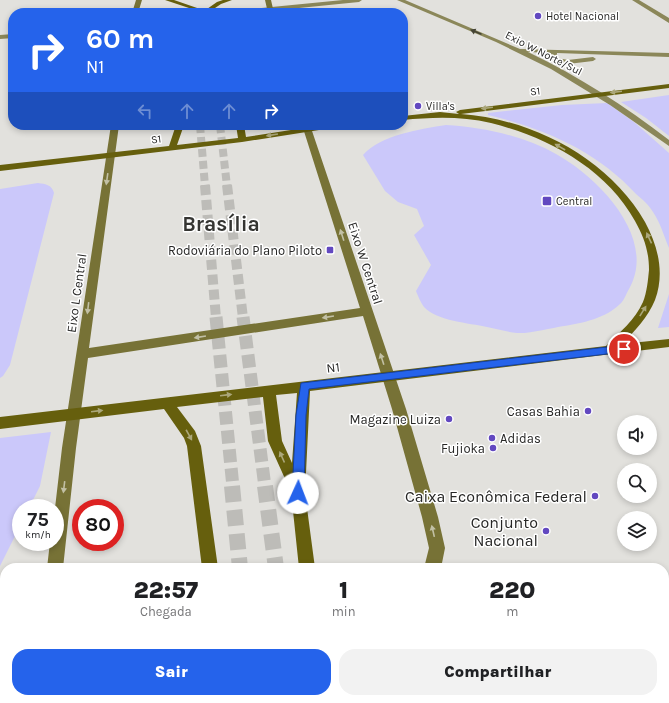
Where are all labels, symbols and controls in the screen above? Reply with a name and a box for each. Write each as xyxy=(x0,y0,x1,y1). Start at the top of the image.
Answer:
place label: Hotel Nacional xyxy=(546,10,619,23)
marker: Hotel Nacional xyxy=(533,11,543,21)
text: 60 m xyxy=(86,22,154,55)
icon: right xyxy=(20,24,72,76)
street label: Exio W Norte/Sul xyxy=(503,28,584,78)
one-way arrow xyxy=(470,29,482,36)
text: N1 xyxy=(86,56,104,78)
street label: S1 xyxy=(529,84,541,99)
one-way arrow xyxy=(610,88,622,95)
icon: left xyxy=(134,100,156,122)
icon: ahead xyxy=(176,100,198,122)
icon: ahead xyxy=(218,100,240,122)
icon: right xyxy=(260,100,282,122)
place label: Villa's xyxy=(426,100,455,113)
marker: Villa's xyxy=(413,101,423,111)
one-way arrow xyxy=(481,105,493,111)
street label: S1 xyxy=(150,132,162,147)
one-way arrow xyxy=(266,132,278,138)
one-way arrow xyxy=(554,144,566,151)
one-way arrow xyxy=(104,173,110,185)
marker: Central xyxy=(541,195,553,207)
place label: Central xyxy=(556,195,592,208)
district label: Brasília xyxy=(182,212,260,236)
street label: Eixo W Central xyxy=(345,220,386,306)
one-way arrow xyxy=(339,229,345,241)
one-way arrow xyxy=(645,232,651,244)
place label: Rodoviária do Plano Piloto xyxy=(168,243,322,258)
marker: Rodoviária do Plano Piloto xyxy=(325,245,335,255)
street label: Eixo L Central xyxy=(63,252,89,334)
one-way arrow xyxy=(85,302,91,314)
one-way arrow xyxy=(640,305,647,317)
one-way arrow xyxy=(322,314,334,320)
pin xyxy=(607,332,641,366)
one-way arrow xyxy=(194,334,206,340)
icon: arrive xyxy=(613,338,635,360)
one-way arrow xyxy=(379,353,385,365)
street label: N1 xyxy=(326,359,341,376)
one-way arrow xyxy=(220,392,232,398)
place label: Casas Bahia xyxy=(507,404,580,419)
marker: Casas Bahia xyxy=(583,406,593,416)
one-way arrow xyxy=(91,408,103,414)
place label: Magazine Luiza xyxy=(350,412,441,427)
marker: Magazine Luiza xyxy=(444,414,454,424)
map controls xyxy=(617,415,657,551)
button: sound xyxy=(617,415,657,455)
one-way arrow xyxy=(185,429,192,441)
place label: Adidas xyxy=(500,431,541,446)
marker: Adidas xyxy=(487,433,497,443)
place label: Fujioka xyxy=(441,441,485,456)
marker: Fujioka xyxy=(488,443,498,453)
one-way arrow xyxy=(279,452,285,463)
button: search xyxy=(617,463,657,503)
position arrow xyxy=(277,472,319,514)
one-way arrow xyxy=(61,481,67,493)
place label: Caixa Econômica Federal xyxy=(405,487,587,506)
marker: Caixa Econômica Federal xyxy=(590,491,600,501)
speed limit sign: 80 xyxy=(72,499,124,551)
text: 75 xyxy=(27,508,49,531)
button: layers xyxy=(617,511,657,551)
place label: Conjunto Nacional xyxy=(471,513,538,550)
one-way arrow xyxy=(430,524,436,537)
marker: Conjunto Nacional xyxy=(541,526,551,536)
text: km/h xyxy=(25,529,51,541)
text: 22:57 xyxy=(133,576,198,604)
text: 1 xyxy=(339,576,348,604)
text: 220 xyxy=(489,576,536,604)
text: Chegada xyxy=(140,604,192,619)
text: min xyxy=(332,604,356,619)
text: m xyxy=(506,604,518,619)
button: Sair xyxy=(12,649,331,695)
button: Compartilhar xyxy=(339,649,657,695)

